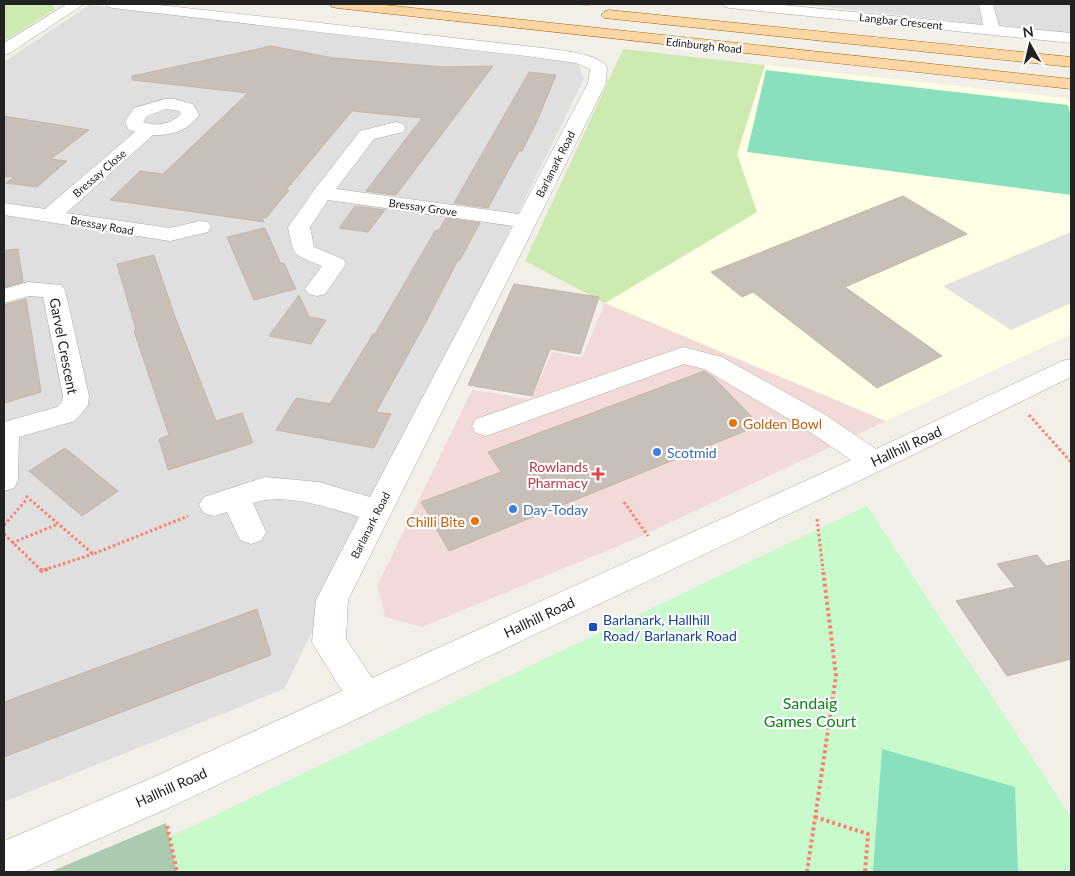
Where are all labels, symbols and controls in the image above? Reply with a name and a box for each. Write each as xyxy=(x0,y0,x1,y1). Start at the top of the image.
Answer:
street label: Langbar Crescent xyxy=(859,10,943,32)
north arrow xyxy=(1005,20,1055,70)
text: N xyxy=(1022,22,1035,41)
street label: Edinburgh Road xyxy=(665,35,743,55)
street label: Barlanark Road xyxy=(533,129,577,199)
street label: Bressay Close xyxy=(70,146,128,200)
street label: Bressay Grove xyxy=(388,196,458,218)
street label: Bressay Road xyxy=(69,213,135,237)
street label: Garvel Crescent xyxy=(46,296,82,396)
place label: Golden Bowl xyxy=(743,415,822,432)
marker: Golden Bowl xyxy=(727,417,739,429)
street label: Hallhill Road xyxy=(868,422,944,470)
place label: Scotmid xyxy=(667,444,717,461)
marker: Scotmid xyxy=(651,446,663,458)
place label: Rowlands Pharmacy xyxy=(527,458,589,491)
marker: Rowlands Pharmacy xyxy=(592,468,604,480)
street label: Barlanark Road xyxy=(348,490,392,560)
place label: Day-Today xyxy=(523,501,589,518)
marker: Day-Today xyxy=(507,503,519,515)
place label: Chilli Bite xyxy=(406,513,465,530)
marker: Chilli Bite xyxy=(469,515,481,527)
street label: Hallhill Road xyxy=(501,593,577,641)
place label: Barlanark, Hallhill Road/ Barlanark Road xyxy=(603,611,737,644)
marker: Barlanark, Hallhill Road/ Barlanark Road xyxy=(587,621,599,633)
park label: Sandaig Games Court xyxy=(764,693,856,730)
street label: Hallhill Road xyxy=(133,764,209,810)

